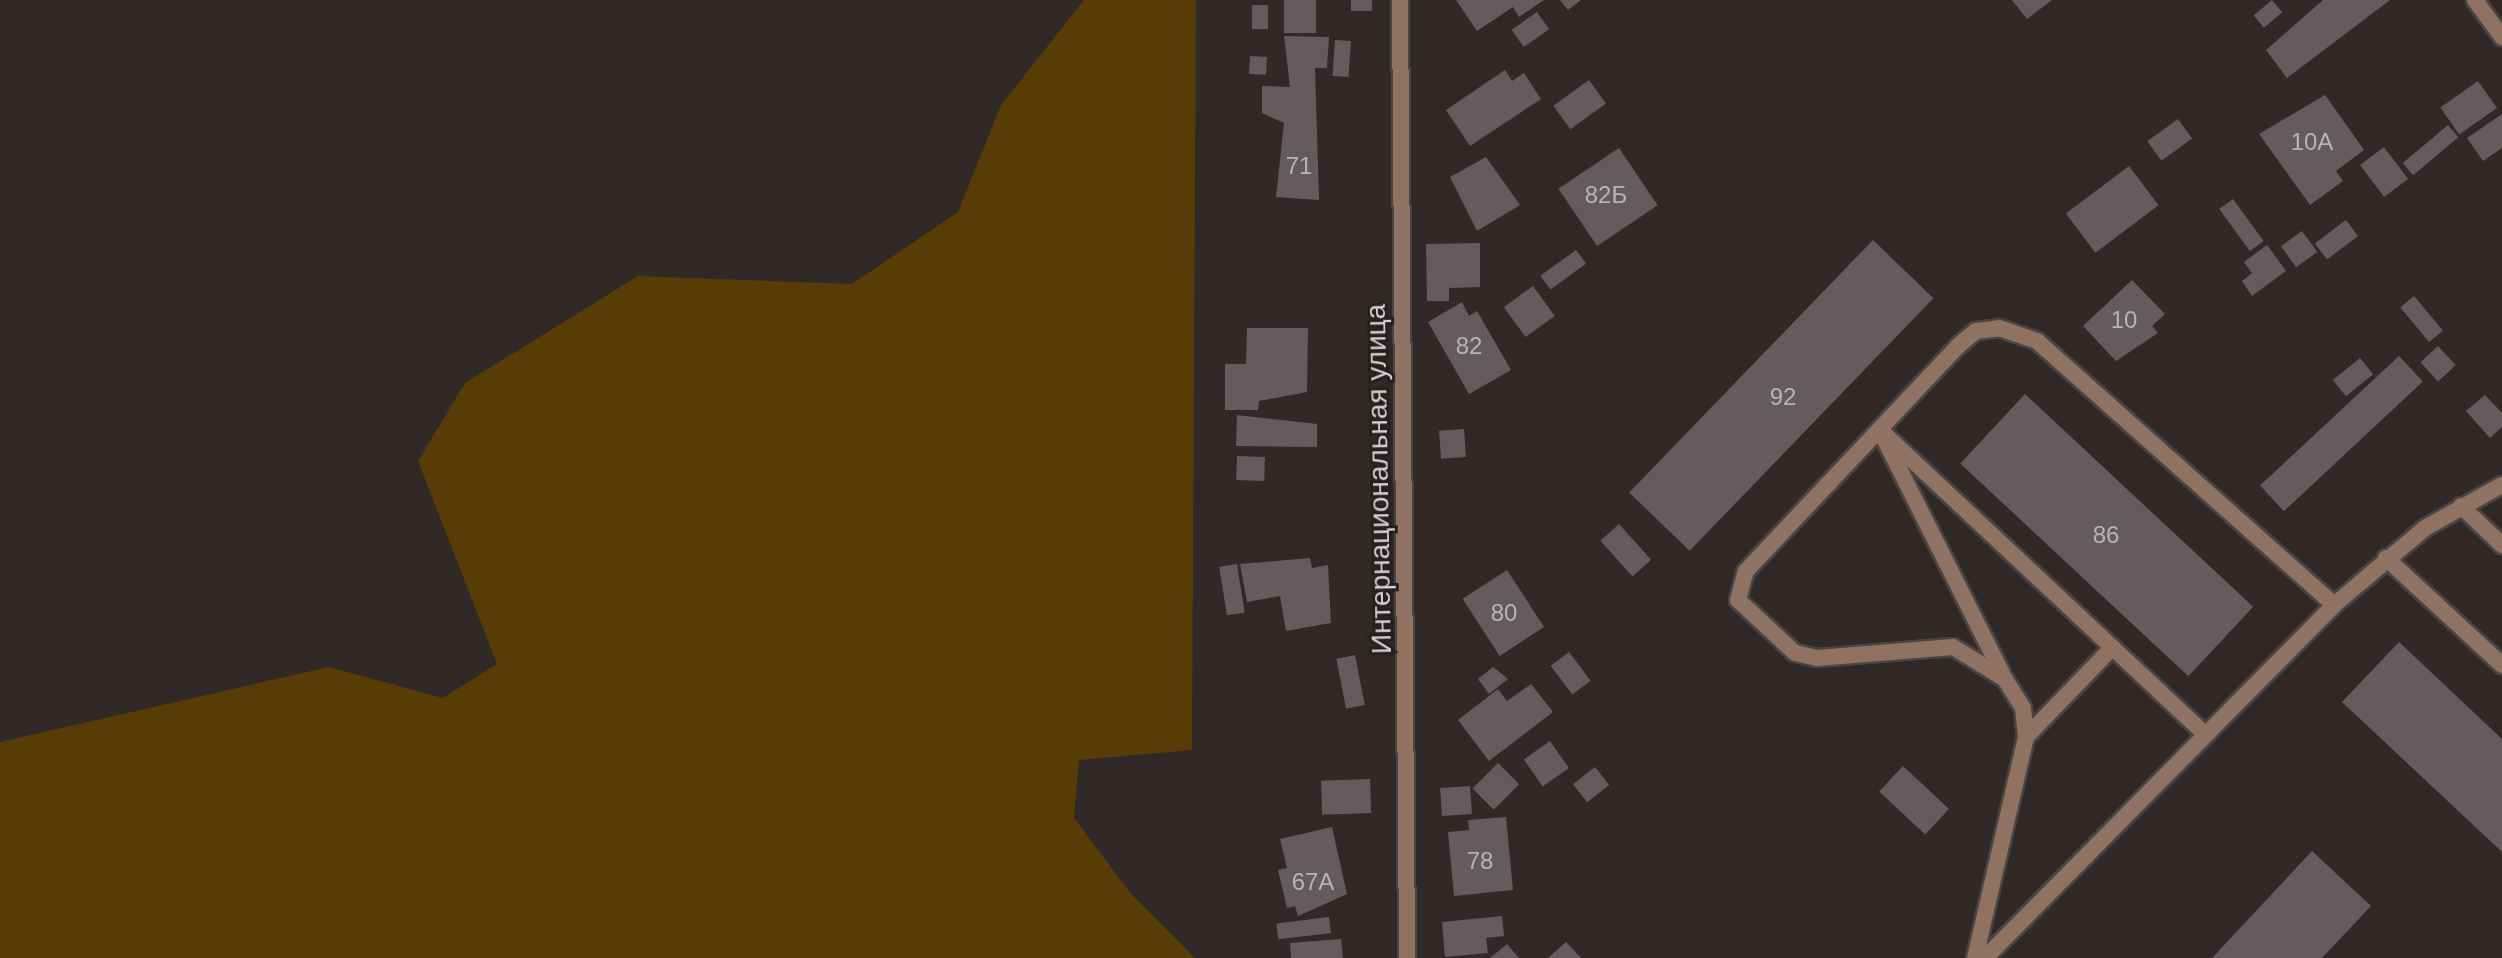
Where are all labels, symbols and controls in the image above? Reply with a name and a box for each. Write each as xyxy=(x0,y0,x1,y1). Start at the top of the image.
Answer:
house number: 10А xyxy=(2291,128,2333,156)
house number: 71 xyxy=(1286,152,1312,180)
house number: 82Б xyxy=(1585,181,1627,209)
street label: Интернациональная улица xyxy=(1359,304,1399,654)
house number: 10 xyxy=(2111,306,2137,334)
house number: 82 xyxy=(1456,332,1482,360)
house number: 92 xyxy=(1770,383,1796,411)
house number: 86 xyxy=(2093,521,2119,549)
house number: 80 xyxy=(1491,599,1517,627)
house number: 78 xyxy=(1467,847,1493,875)
house number: 67А xyxy=(1292,868,1334,896)

